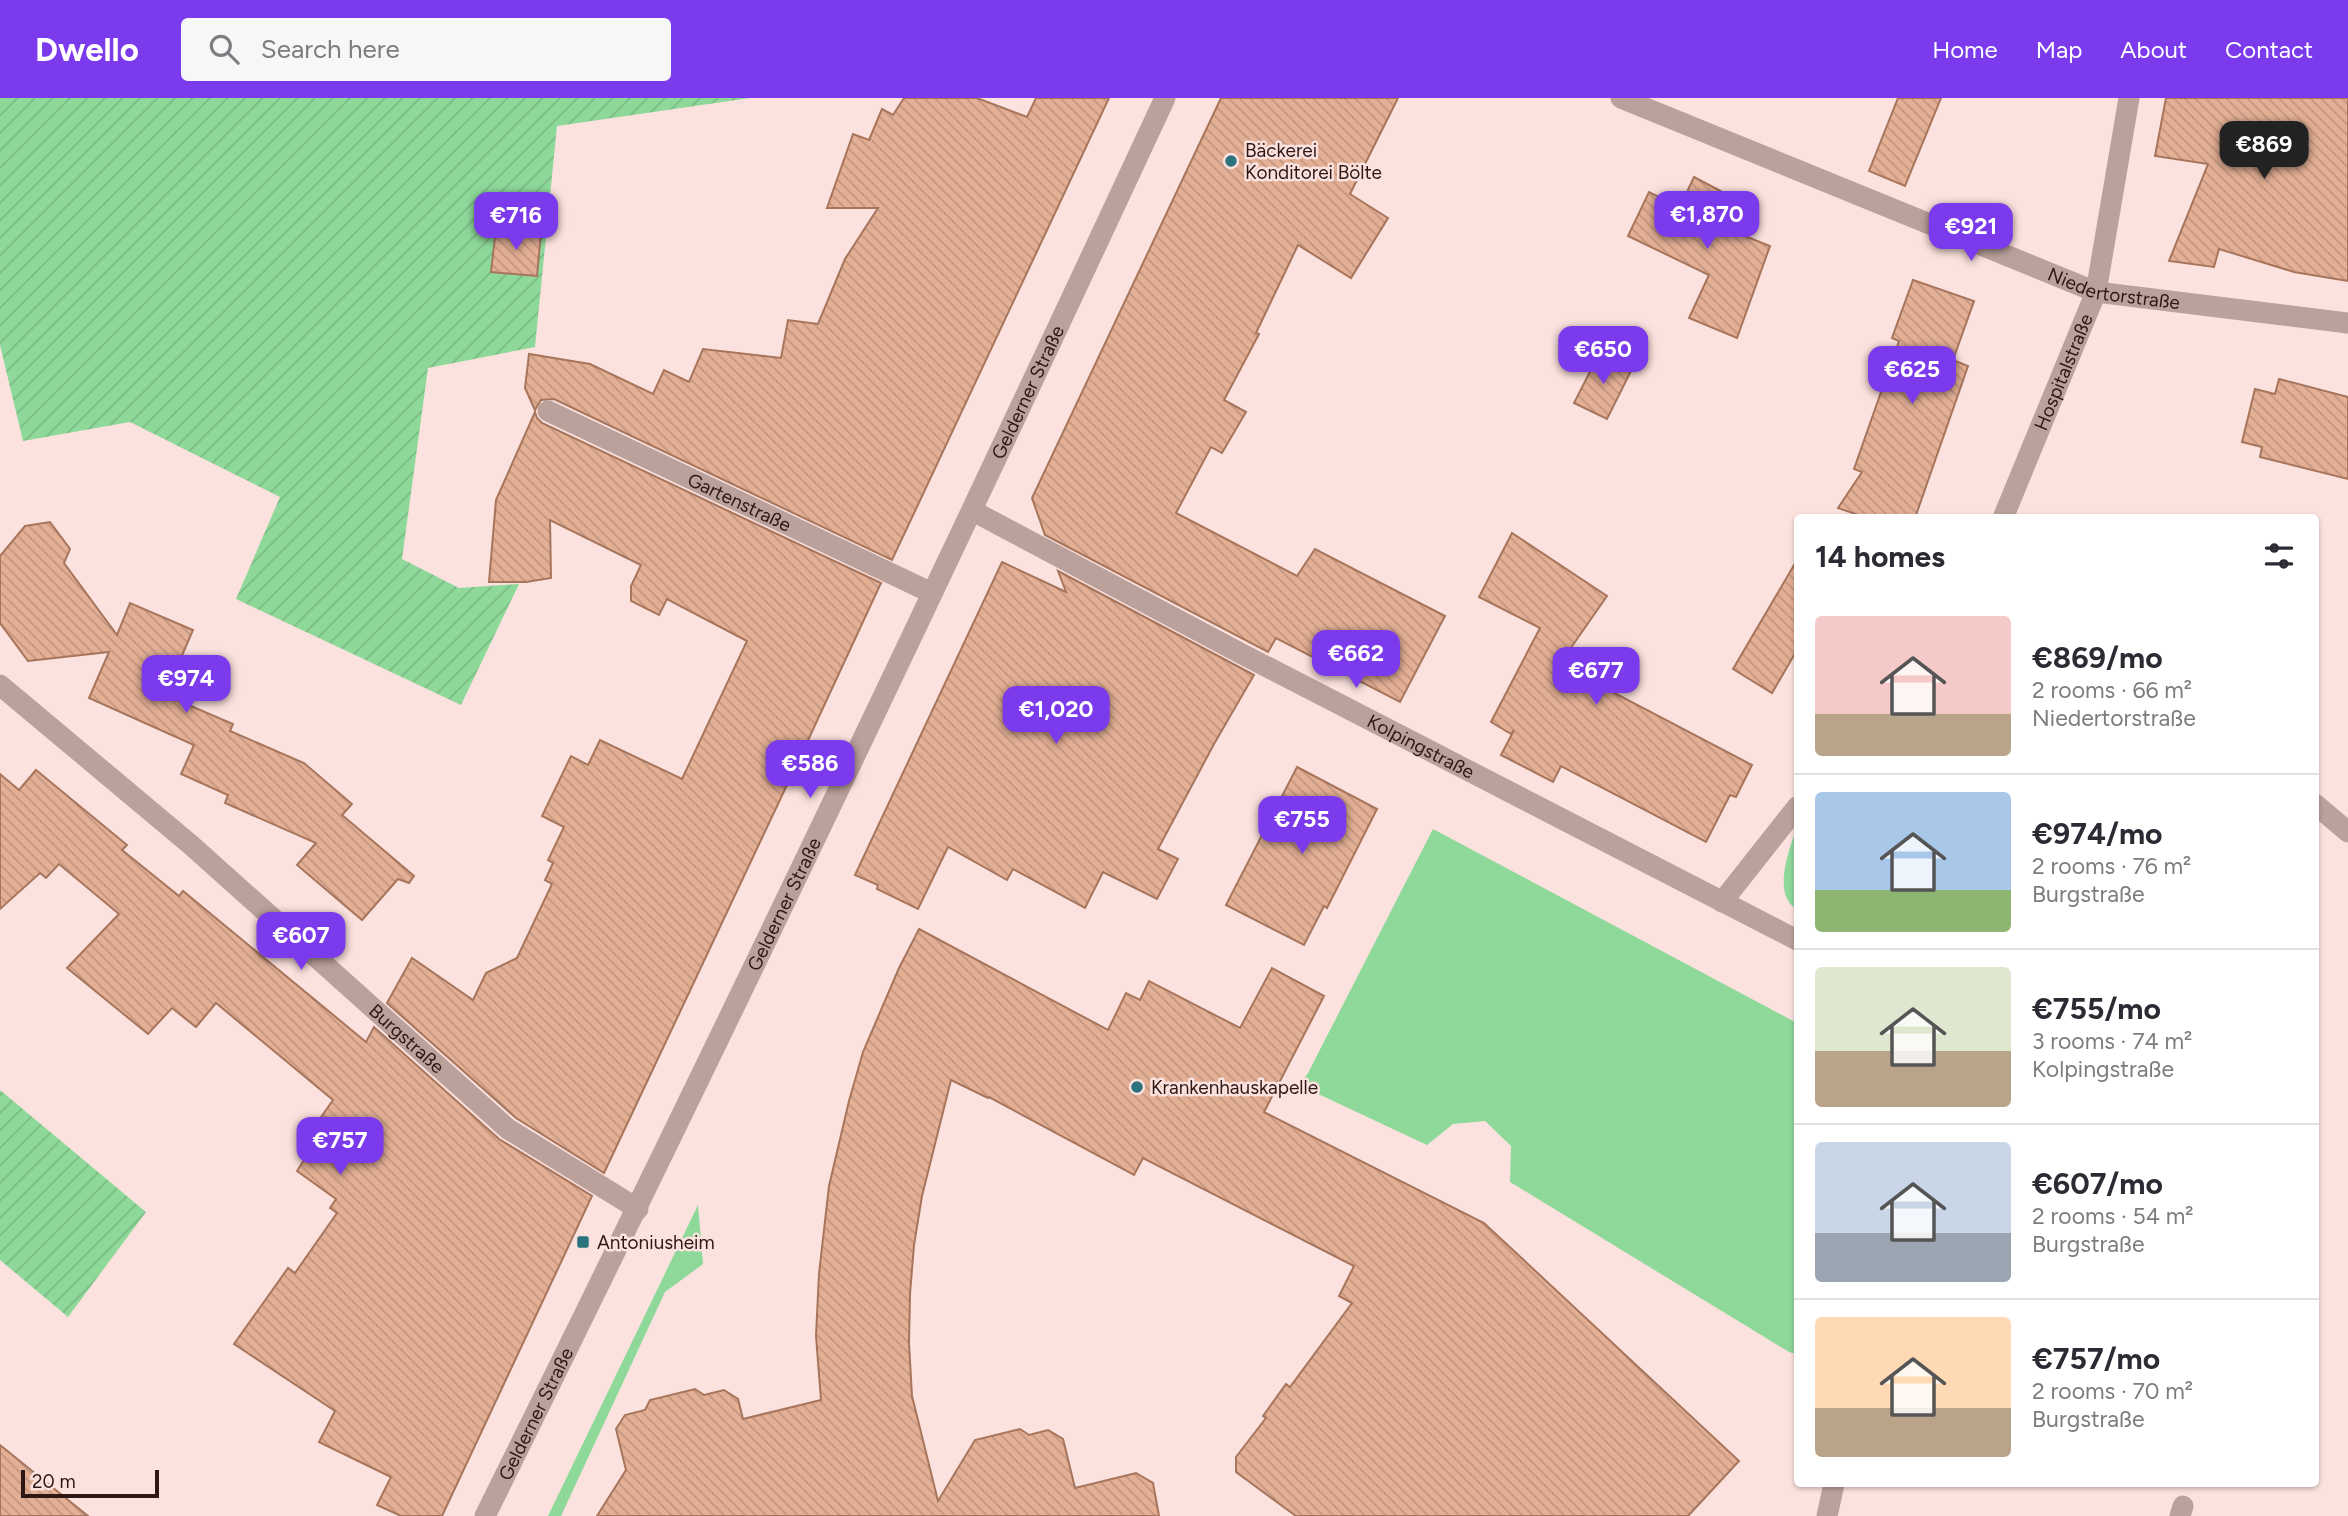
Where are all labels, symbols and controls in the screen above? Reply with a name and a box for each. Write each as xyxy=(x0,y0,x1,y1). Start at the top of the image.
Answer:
search box xyxy=(181,18,671,81)
text: Dwello xyxy=(35,30,139,69)
icon: search xyxy=(205,30,243,68)
text: Search here xyxy=(261,33,400,65)
text: Home xyxy=(1932,35,1998,64)
text: Map xyxy=(2036,35,2082,64)
text: About xyxy=(2120,35,2187,64)
text: Contact xyxy=(2225,35,2313,64)
pin: €869 xyxy=(2223,122,2305,181)
text: €869 xyxy=(2236,130,2292,158)
place label: Bäckerei Konditorei Bölte xyxy=(1245,139,1382,184)
marker: Bäckerei Konditorei Bölte xyxy=(1223,153,1239,169)
pin: €716 xyxy=(475,192,557,252)
pin: €1,870 xyxy=(1650,192,1764,251)
text: €1,870 xyxy=(1670,200,1744,228)
text: €716 xyxy=(490,201,542,229)
pin: €921 xyxy=(1930,204,2012,263)
text: €921 xyxy=(1945,212,1997,240)
street label: Niedertorstraße xyxy=(2045,262,2181,314)
street label: Hospitalstraße xyxy=(2029,310,2097,434)
street label: Gelderner Straße xyxy=(986,321,1069,463)
pin: €650 xyxy=(1562,327,1644,386)
text: €650 xyxy=(1574,335,1632,363)
pin: €625 xyxy=(1871,346,1953,406)
text: €625 xyxy=(1884,355,1940,383)
street label: Gartenstraße xyxy=(684,467,795,536)
icon: filters xyxy=(2260,537,2298,575)
text: 14 homes xyxy=(1815,538,1945,575)
pin: €662 xyxy=(1315,630,1397,690)
text: €662 xyxy=(1328,639,1384,667)
text: €869/mo xyxy=(2032,639,2163,676)
icon: home xyxy=(1871,644,1955,728)
pin: €677 xyxy=(1555,648,1637,707)
pin: €974 xyxy=(145,656,227,715)
text: €677 xyxy=(1569,656,1623,684)
text: €974 xyxy=(158,664,214,692)
text: 2 rooms · 66 m² xyxy=(2032,676,2192,704)
pin: €1,020 xyxy=(999,686,1113,746)
text: €1,020 xyxy=(1019,695,1093,723)
text: Niedertorstraße xyxy=(2032,704,2196,732)
street label: Kolpingstraße xyxy=(1364,709,1478,783)
pin: €586 xyxy=(769,740,851,800)
text: €586 xyxy=(782,749,838,777)
pin: €755 xyxy=(1261,796,1343,856)
text: €755 xyxy=(1274,805,1330,833)
text: €974/mo xyxy=(2032,815,2162,852)
icon: home xyxy=(1871,820,1955,904)
street label: Gelderner Straße xyxy=(742,834,826,974)
text: 2 rooms · 76 m² xyxy=(2032,852,2191,880)
text: Burgstraße xyxy=(2032,880,2145,908)
pin: €607 xyxy=(260,912,342,972)
text: €607 xyxy=(272,921,330,949)
text: €755/mo xyxy=(2032,990,2161,1027)
icon: home xyxy=(1871,995,1955,1079)
street label: Burgstraße xyxy=(365,999,449,1078)
text: 3 rooms · 74 m² xyxy=(2032,1027,2192,1055)
text: Kolpingstraße xyxy=(2032,1055,2174,1083)
place label: Krankenhauskapelle xyxy=(1151,1076,1318,1099)
marker: Krankenhauskapelle xyxy=(1129,1079,1145,1095)
pin: €757 xyxy=(299,1118,381,1177)
text: €757 xyxy=(313,1126,367,1154)
text: €607/mo xyxy=(2032,1165,2163,1202)
icon: home xyxy=(1871,1170,1955,1254)
text: 2 rooms · 54 m² xyxy=(2032,1202,2194,1230)
text: Burgstraße xyxy=(2032,1230,2145,1258)
place label: Antoniusheim xyxy=(597,1231,715,1254)
marker: Antoniusheim xyxy=(575,1234,591,1250)
text: €757/mo xyxy=(2032,1340,2160,1377)
street label: Gelderner Straße xyxy=(493,1344,578,1484)
icon: home xyxy=(1871,1345,1955,1429)
text: 2 rooms · 70 m² xyxy=(2032,1377,2193,1405)
text: Burgstraße xyxy=(2032,1405,2145,1433)
scale bar xyxy=(21,1467,159,1499)
text: 20 m xyxy=(32,1470,76,1493)

